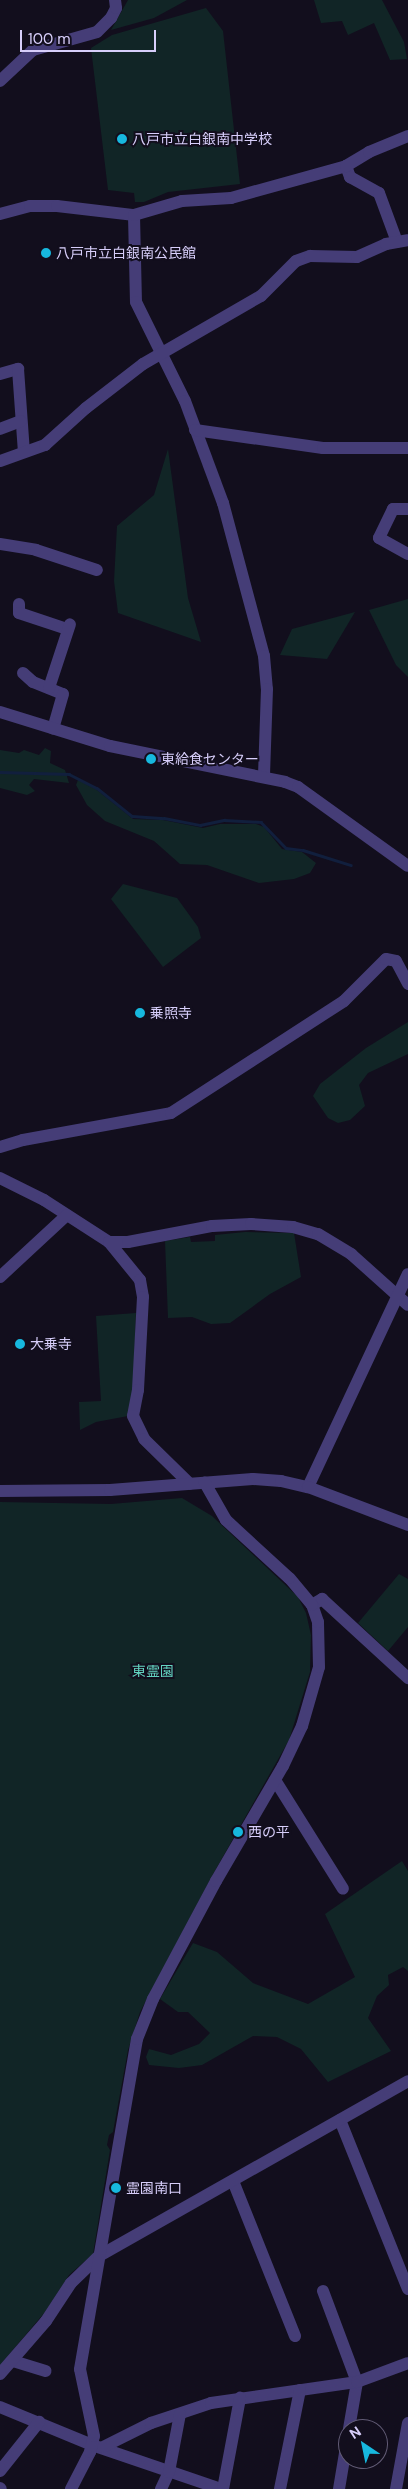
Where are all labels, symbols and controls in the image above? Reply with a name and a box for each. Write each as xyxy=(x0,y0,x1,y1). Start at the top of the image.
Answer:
scale bar xyxy=(22,20,159,52)
text: 100 m xyxy=(28,29,71,49)
place label: 八戸市立白銀南中学校 xyxy=(132,131,272,147)
marker: 八戸市立白銀南中学校 xyxy=(116,133,128,145)
place label: 八戸市立白銀南公民館 xyxy=(56,245,196,261)
marker: 八戸市立白銀南公民館 xyxy=(40,247,52,259)
place label: 東給食センター xyxy=(161,751,259,767)
marker: 東給食センター xyxy=(145,753,157,765)
place label: 乗照寺 xyxy=(150,1005,192,1021)
marker: 乗照寺 xyxy=(134,1007,146,1019)
place label: 大乗寺 xyxy=(30,1336,72,1352)
marker: 大乗寺 xyxy=(14,1338,26,1350)
park label: 東霊園 xyxy=(132,1663,174,1679)
place label: 西の平 xyxy=(248,1824,290,1840)
marker: 西の平 xyxy=(232,1826,244,1838)
place label: 霊園南口 xyxy=(126,2180,182,2196)
marker: 霊園南口 xyxy=(110,2182,122,2194)
north arrow xyxy=(338,2419,388,2469)
text: N xyxy=(346,2422,364,2443)

